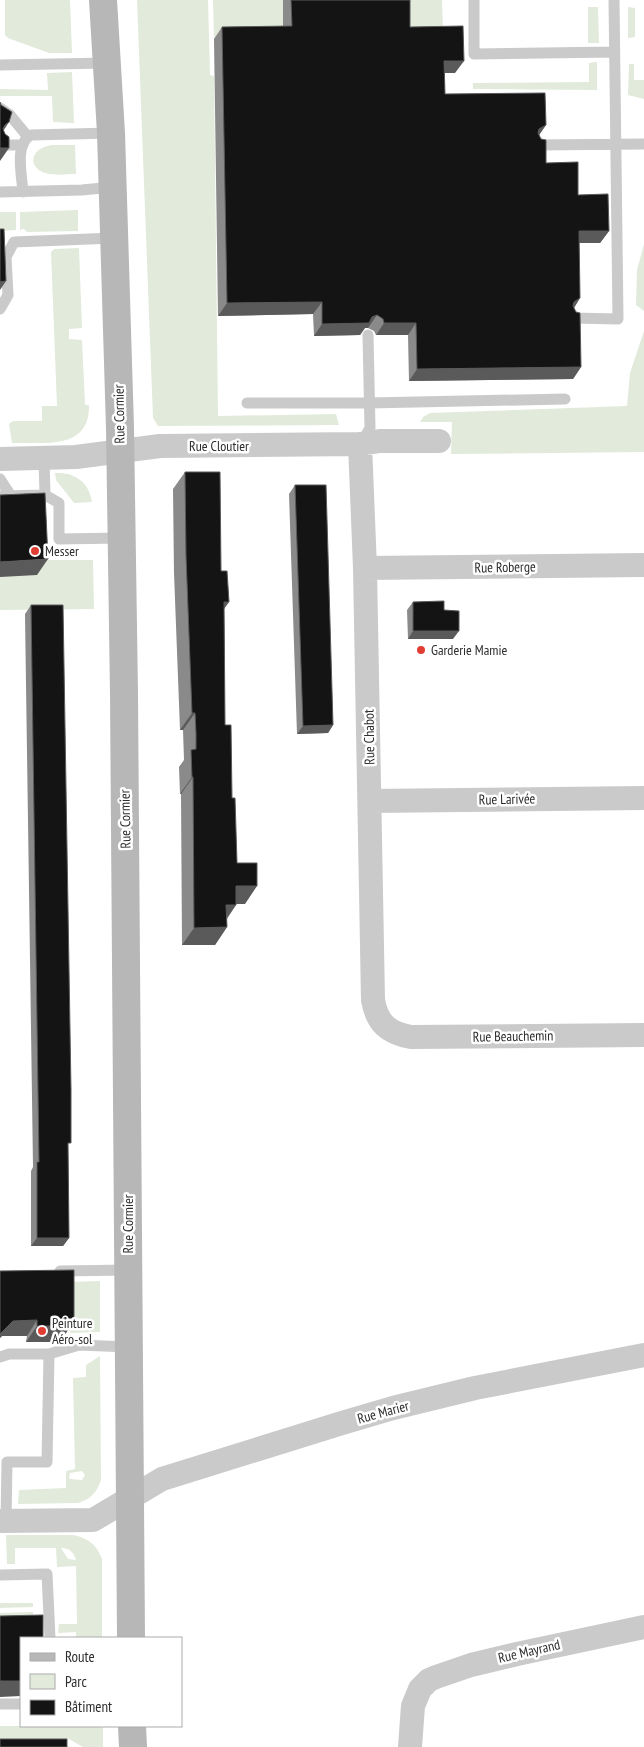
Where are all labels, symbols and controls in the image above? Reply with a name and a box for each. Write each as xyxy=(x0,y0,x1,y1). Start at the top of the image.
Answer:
street label: Rue Cormier xyxy=(109,384,129,444)
street label: Rue Cloutier xyxy=(189,437,249,455)
place label: Messer xyxy=(45,542,79,560)
marker: Messer xyxy=(29,545,41,557)
street label: Rue Roberge xyxy=(474,557,536,577)
place label: Garderie Mamie xyxy=(431,641,507,659)
marker: Garderie Mamie xyxy=(415,644,427,656)
street label: Rue Chabot xyxy=(360,709,378,765)
street label: Rue Cormier xyxy=(115,789,135,849)
street label: Rue Larivée xyxy=(479,790,536,808)
street label: Rue Beauchemin xyxy=(472,1026,554,1046)
street label: Rue Cormier xyxy=(119,1194,137,1254)
place label: Peinture Aéro-sol xyxy=(52,1314,93,1348)
marker: Peinture Aéro-sol xyxy=(36,1325,48,1337)
street label: Rue Marier xyxy=(355,1396,411,1427)
street label: Rue Mayrand xyxy=(496,1635,562,1667)
legend xyxy=(20,1637,182,1727)
text: Route xyxy=(65,1647,95,1666)
text: Parc xyxy=(65,1672,87,1691)
text: Bâtiment xyxy=(65,1697,112,1716)

